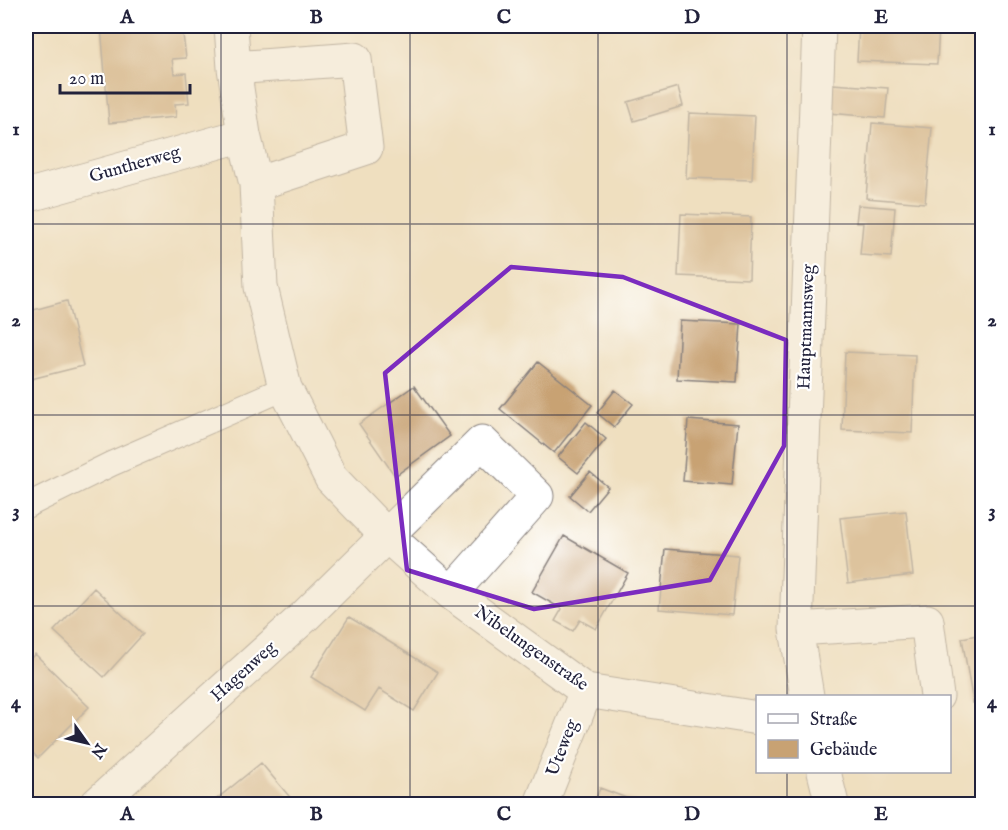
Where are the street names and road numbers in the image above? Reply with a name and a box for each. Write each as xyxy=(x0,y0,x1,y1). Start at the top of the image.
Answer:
street label: Guntherweg xyxy=(87,141,183,189)
street label: Hauptmannsweg xyxy=(793,264,821,390)
street label: Nibelungenstraße xyxy=(470,601,592,697)
street label: Hagenweg xyxy=(206,636,282,707)
street label: Uteweg xyxy=(542,716,584,780)

